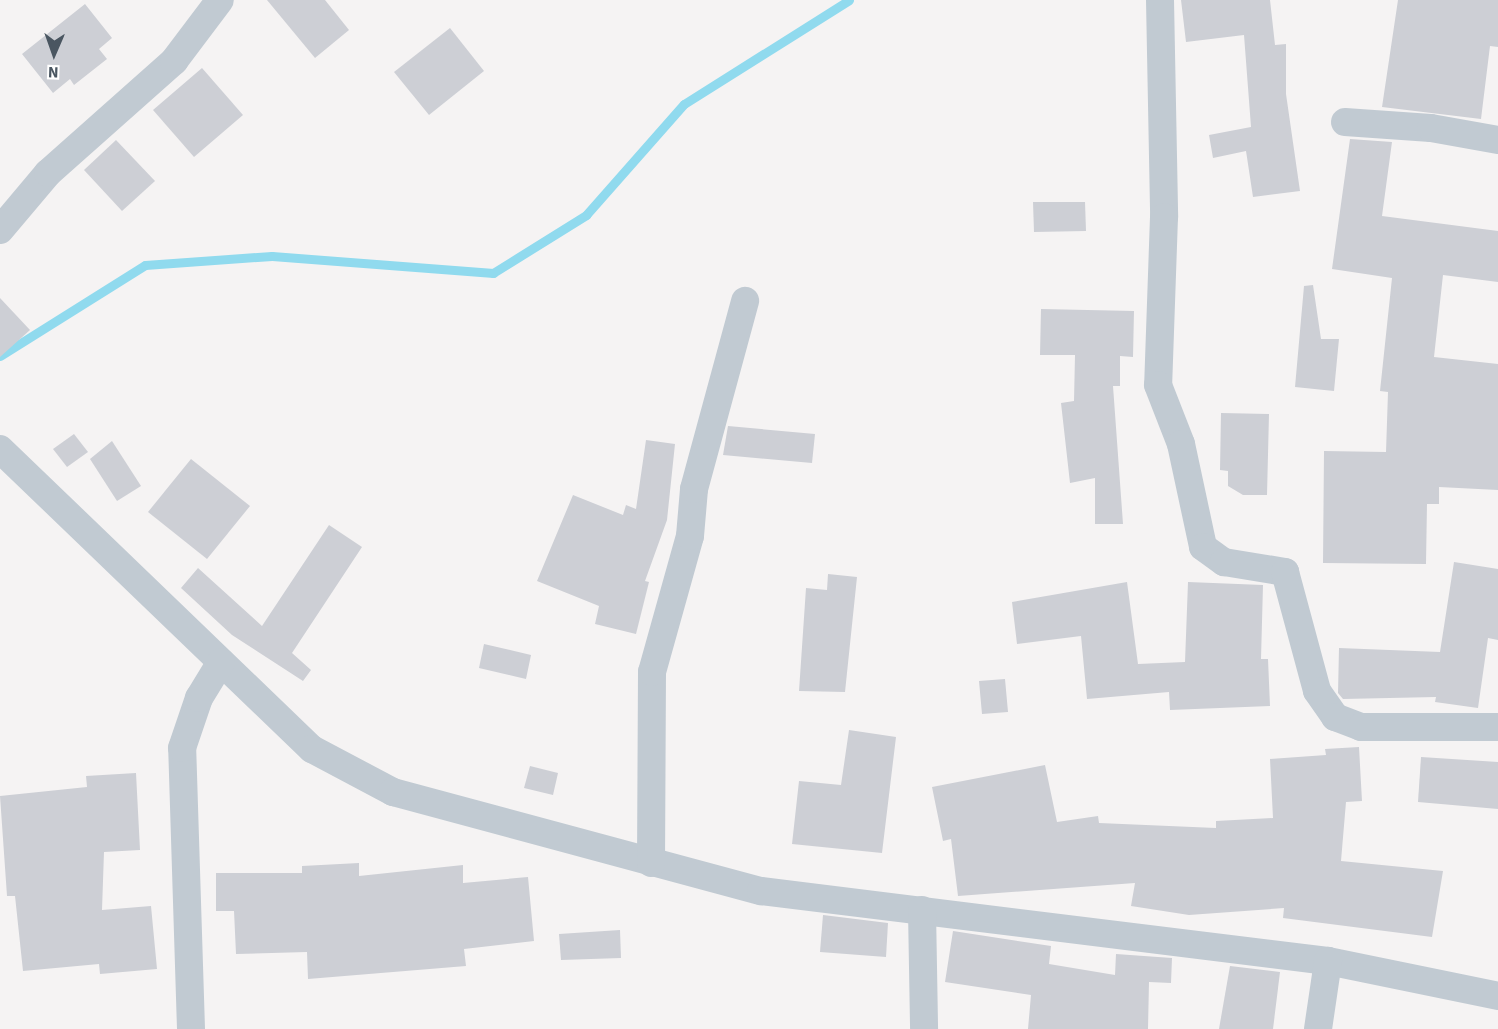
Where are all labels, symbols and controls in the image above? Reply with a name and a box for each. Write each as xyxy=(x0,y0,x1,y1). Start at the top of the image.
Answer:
north arrow xyxy=(24,24,84,84)
text: N xyxy=(48,61,59,83)

